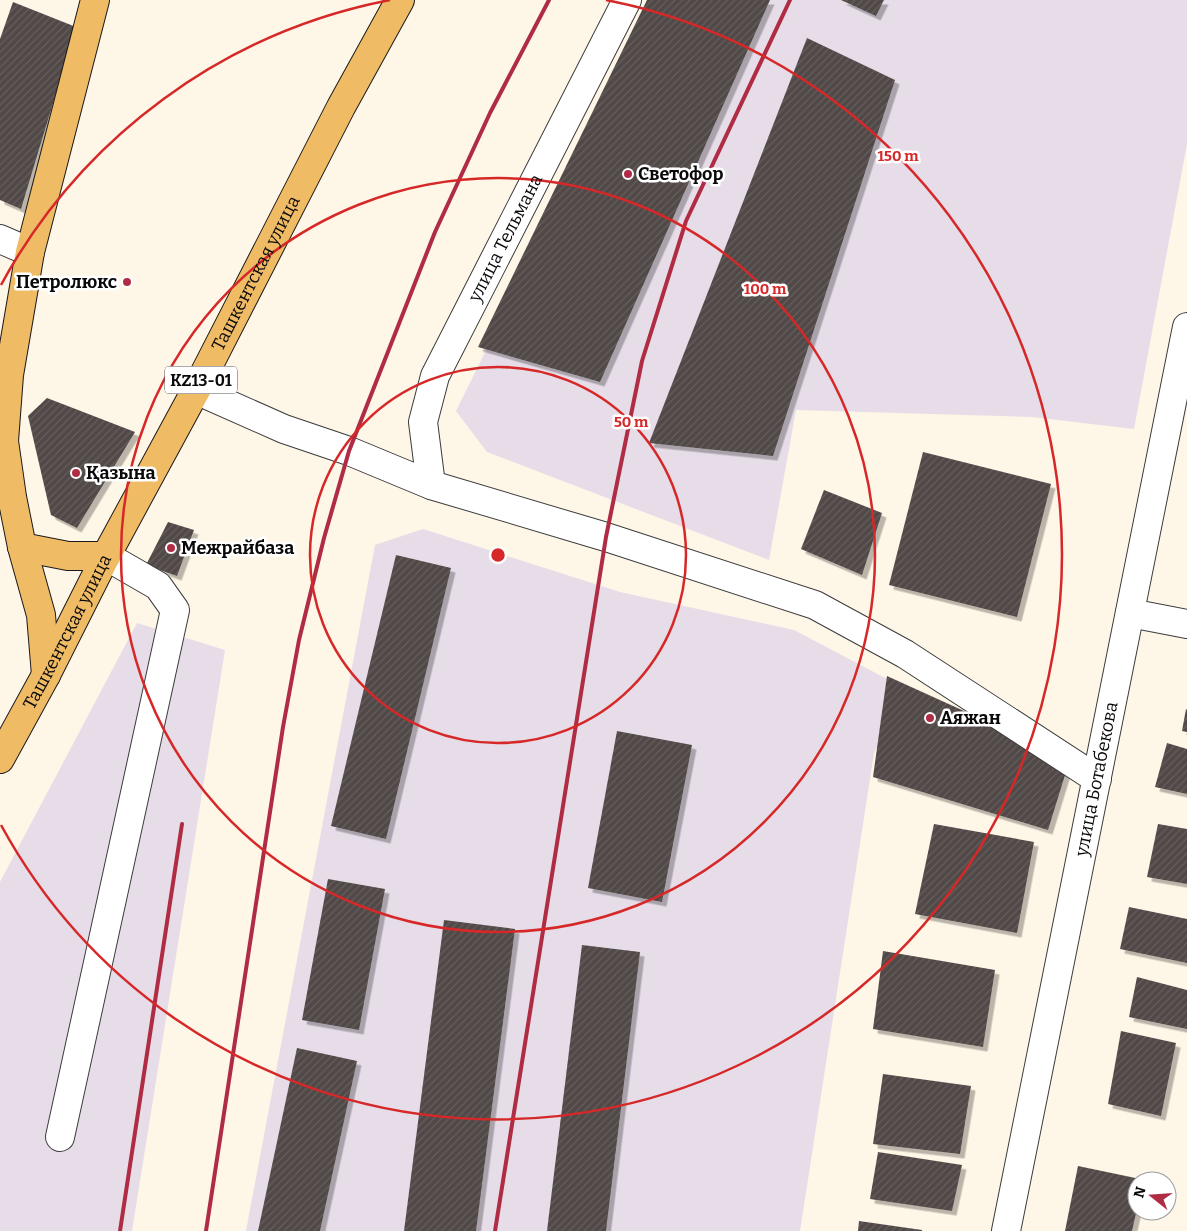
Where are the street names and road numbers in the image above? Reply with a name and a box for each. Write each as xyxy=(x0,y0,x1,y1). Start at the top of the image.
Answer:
street label: улица Тельмана xyxy=(463,170,547,307)
street label: Ташкентская улица xyxy=(207,192,305,355)
road number: KZ13-01 xyxy=(165,366,237,394)
street label: Ташкентская улица xyxy=(18,550,116,713)
street label: улица Ботабекова xyxy=(1070,700,1123,859)

